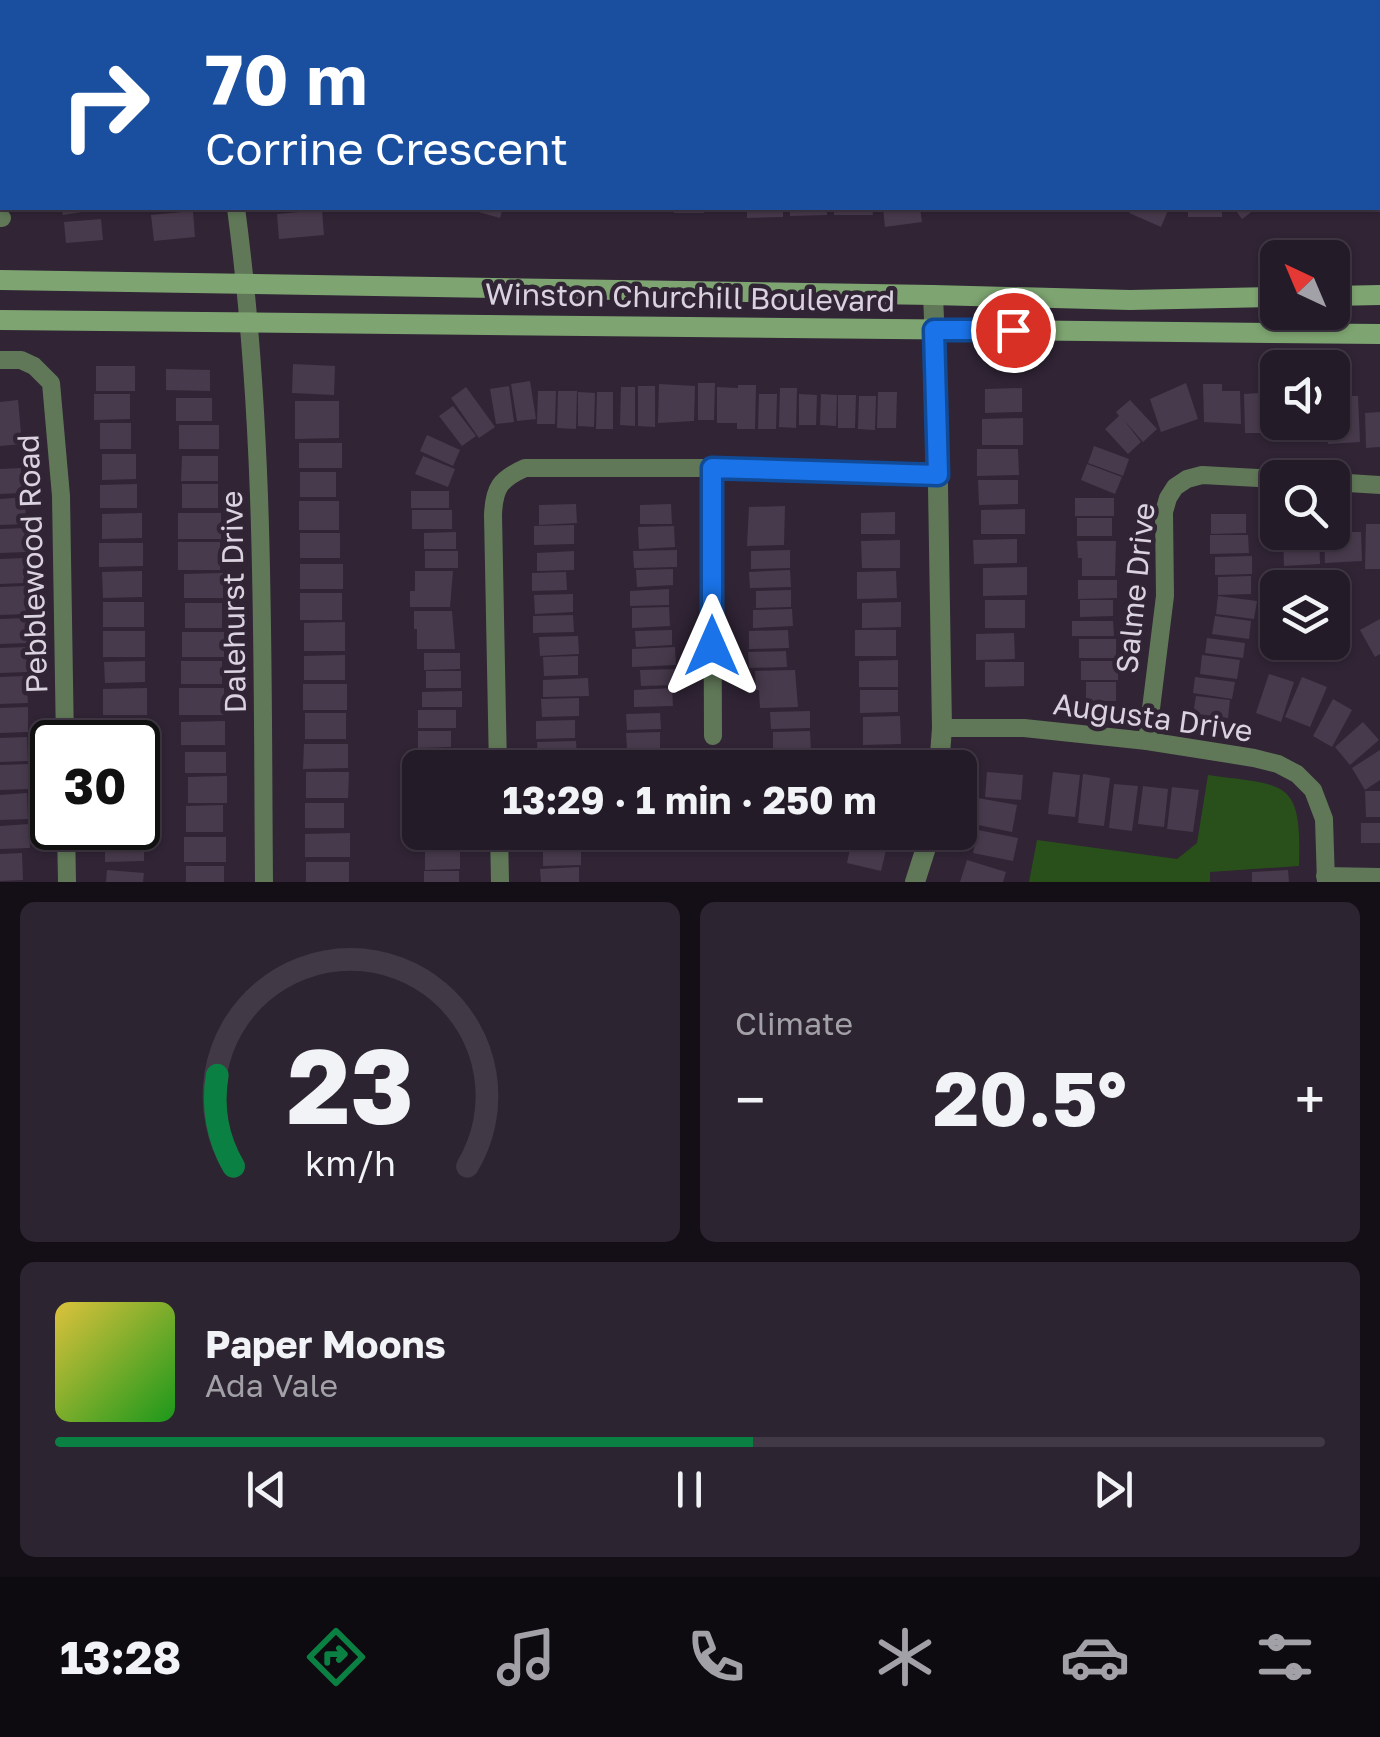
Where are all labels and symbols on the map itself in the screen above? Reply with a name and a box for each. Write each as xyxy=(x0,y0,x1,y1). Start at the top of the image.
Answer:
north arrow xyxy=(1260,240,1350,330)
street label: Winston Churchill Boulevard xyxy=(485,275,895,319)
pin xyxy=(971,288,1056,373)
street label: Pebblewood Road xyxy=(9,434,55,694)
street label: Dalehurst Drive xyxy=(213,490,253,714)
street label: Salme Drive xyxy=(1108,501,1162,675)
position arrow xyxy=(660,594,764,698)
street label: Augusta Drive xyxy=(1051,685,1255,749)
speed limit sign: 30 xyxy=(30,720,160,850)

